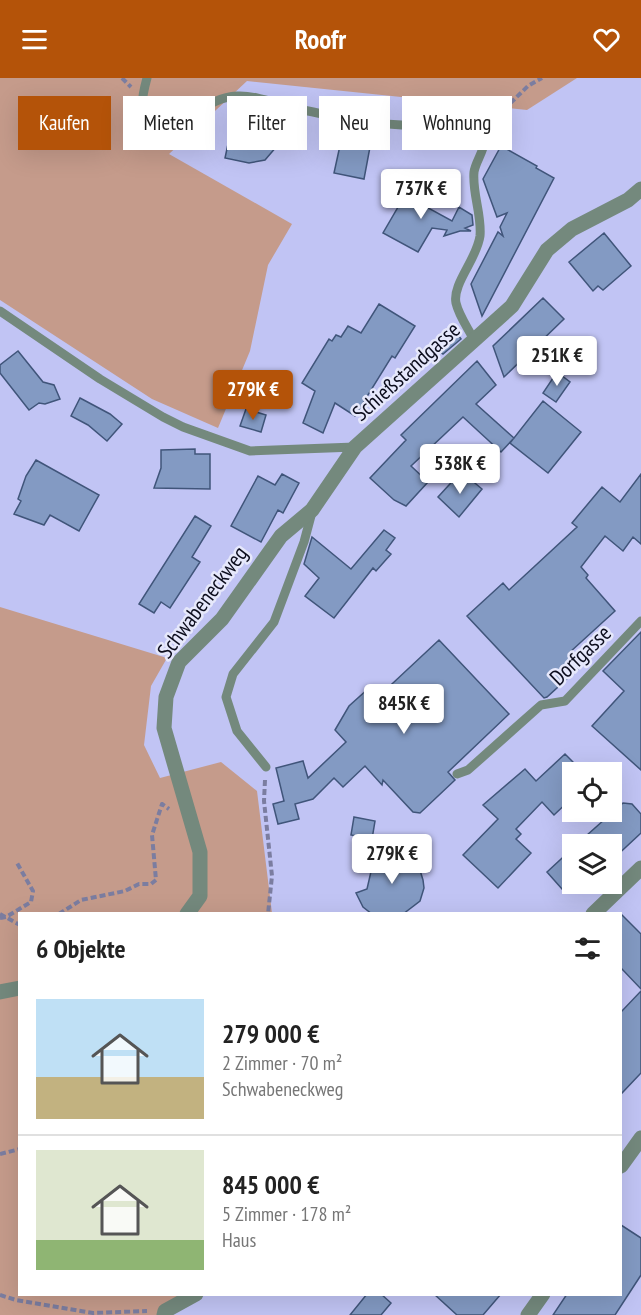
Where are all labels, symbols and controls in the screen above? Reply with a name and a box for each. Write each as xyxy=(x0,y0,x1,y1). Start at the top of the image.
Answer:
text: Roofr xyxy=(295,22,346,56)
icon: menu xyxy=(18,23,51,56)
icon: heart xyxy=(590,23,623,56)
chip: Kaufen xyxy=(18,96,111,150)
chip: Mieten xyxy=(123,96,215,150)
chip: Filter xyxy=(227,96,307,150)
chip: Neu xyxy=(319,96,390,150)
chip: Wohnung xyxy=(402,96,512,150)
pin: 737K € xyxy=(372,169,470,220)
text: 737K € xyxy=(395,175,447,201)
street label: Schießstandgasse xyxy=(346,315,466,427)
pin: 251K € xyxy=(508,336,606,387)
text: 251K € xyxy=(531,342,583,368)
pin: 279K € xyxy=(204,370,302,421)
text: 279K € xyxy=(227,376,279,402)
pin: 538K € xyxy=(411,444,509,495)
text: 538K € xyxy=(434,450,486,476)
street label: Schwabeneckweg xyxy=(151,540,253,664)
street label: Dorfgasse xyxy=(543,619,617,691)
pin: 845K € xyxy=(355,684,453,735)
text: 845K € xyxy=(378,690,430,716)
map controls xyxy=(562,762,622,894)
button: locate xyxy=(562,762,622,822)
pin: 279K € xyxy=(343,834,441,885)
button: layers xyxy=(562,834,622,894)
text: 279K € xyxy=(366,840,418,866)
text: 6 Objekte xyxy=(36,932,126,965)
icon: filters xyxy=(571,932,604,965)
text: 279 000 € xyxy=(222,1017,320,1050)
icon: home xyxy=(84,1023,156,1095)
text: 2 Zimmer · 70 m² xyxy=(222,1050,342,1076)
text: Schwabeneckweg xyxy=(222,1076,343,1102)
text: 845 000 € xyxy=(222,1168,320,1201)
icon: home xyxy=(84,1174,156,1246)
text: 5 Zimmer · 178 m² xyxy=(222,1201,351,1227)
text: Haus xyxy=(222,1227,256,1253)

